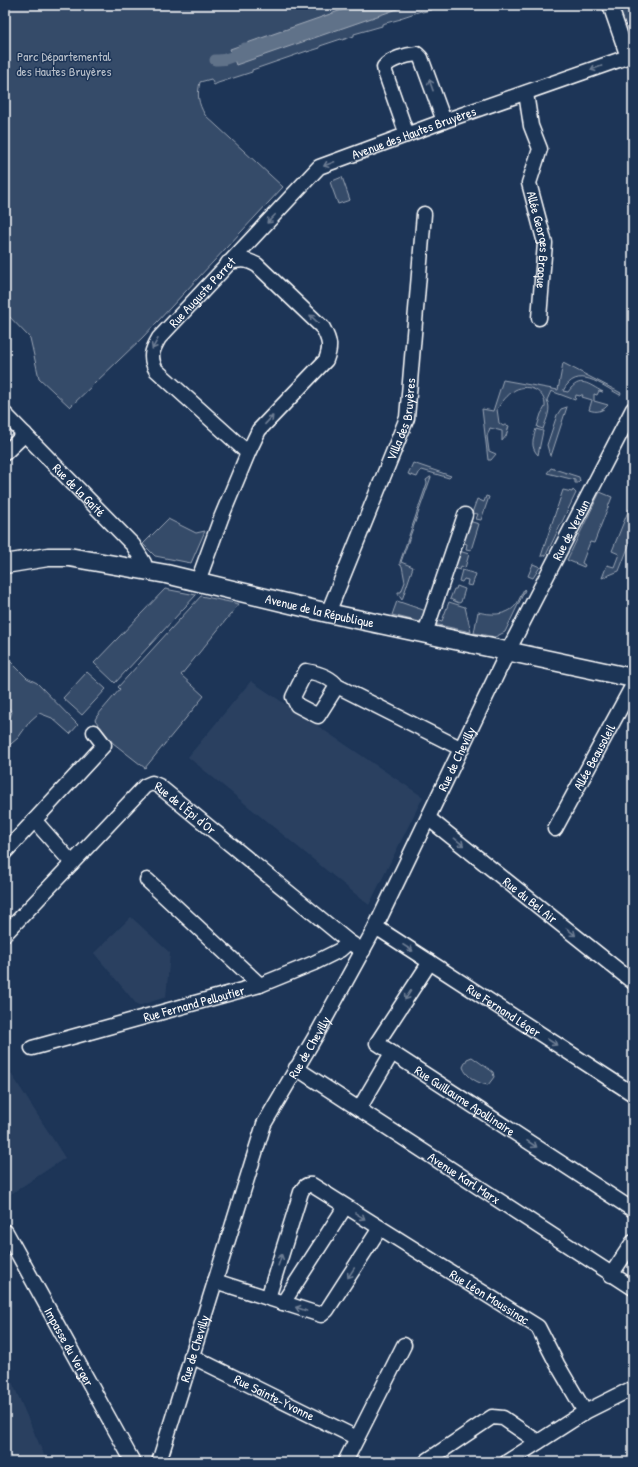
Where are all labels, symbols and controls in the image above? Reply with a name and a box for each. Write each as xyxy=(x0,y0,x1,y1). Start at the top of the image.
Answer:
park label: Parc Départemental des Hautes Bruyères xyxy=(17,47,112,80)
one-way arrow xyxy=(590,65,603,72)
one-way arrow xyxy=(426,79,434,91)
street label: Avenue des Hautes Bruyères xyxy=(349,102,478,163)
one-way arrow xyxy=(322,161,335,168)
street label: Allée Georges Braque xyxy=(523,189,554,289)
one-way arrow xyxy=(266,214,275,224)
street label: Rue Auguste Perret xyxy=(164,252,240,331)
one-way arrow xyxy=(309,314,319,324)
one-way arrow xyxy=(151,338,159,350)
street label: Villa des Bruyères xyxy=(382,377,419,463)
one-way arrow xyxy=(264,415,273,425)
street label: Rue de la Gaité xyxy=(49,459,109,520)
street label: Rue de Verdun xyxy=(547,496,594,563)
street label: Avenue de la République xyxy=(264,589,376,632)
street label: Allée Beausoleil xyxy=(569,720,620,793)
street label: Rue de Chevilly xyxy=(433,723,480,794)
street label: Rue de l'Épi d'Or xyxy=(152,776,220,838)
one-way arrow xyxy=(453,838,464,846)
street label: Rue du Bel Air xyxy=(499,872,561,927)
one-way arrow xyxy=(565,928,576,936)
one-way arrow xyxy=(402,944,413,952)
street label: Rue Fernand Léger xyxy=(463,979,545,1041)
street label: Rue Fernand Pelloutier xyxy=(141,981,247,1026)
one-way arrow xyxy=(404,989,412,1001)
street label: Rue de Chevilly xyxy=(284,1012,334,1082)
one-way arrow xyxy=(547,1037,558,1046)
street label: Rue Guillaume Apollinaire xyxy=(411,1061,519,1140)
one-way arrow xyxy=(526,1140,537,1148)
street label: Avenue Karl Marx xyxy=(425,1148,504,1208)
one-way arrow xyxy=(354,1213,366,1221)
one-way arrow xyxy=(277,1254,284,1267)
street label: Rue Léon Moussinac xyxy=(446,1265,533,1328)
one-way arrow xyxy=(347,1267,355,1278)
street label: Impasse du Verger xyxy=(40,1304,98,1389)
one-way arrow xyxy=(295,1305,308,1312)
street label: Rue de Chevilly xyxy=(175,1312,213,1384)
street label: Rue Sainte-Yvonne xyxy=(231,1370,318,1425)

